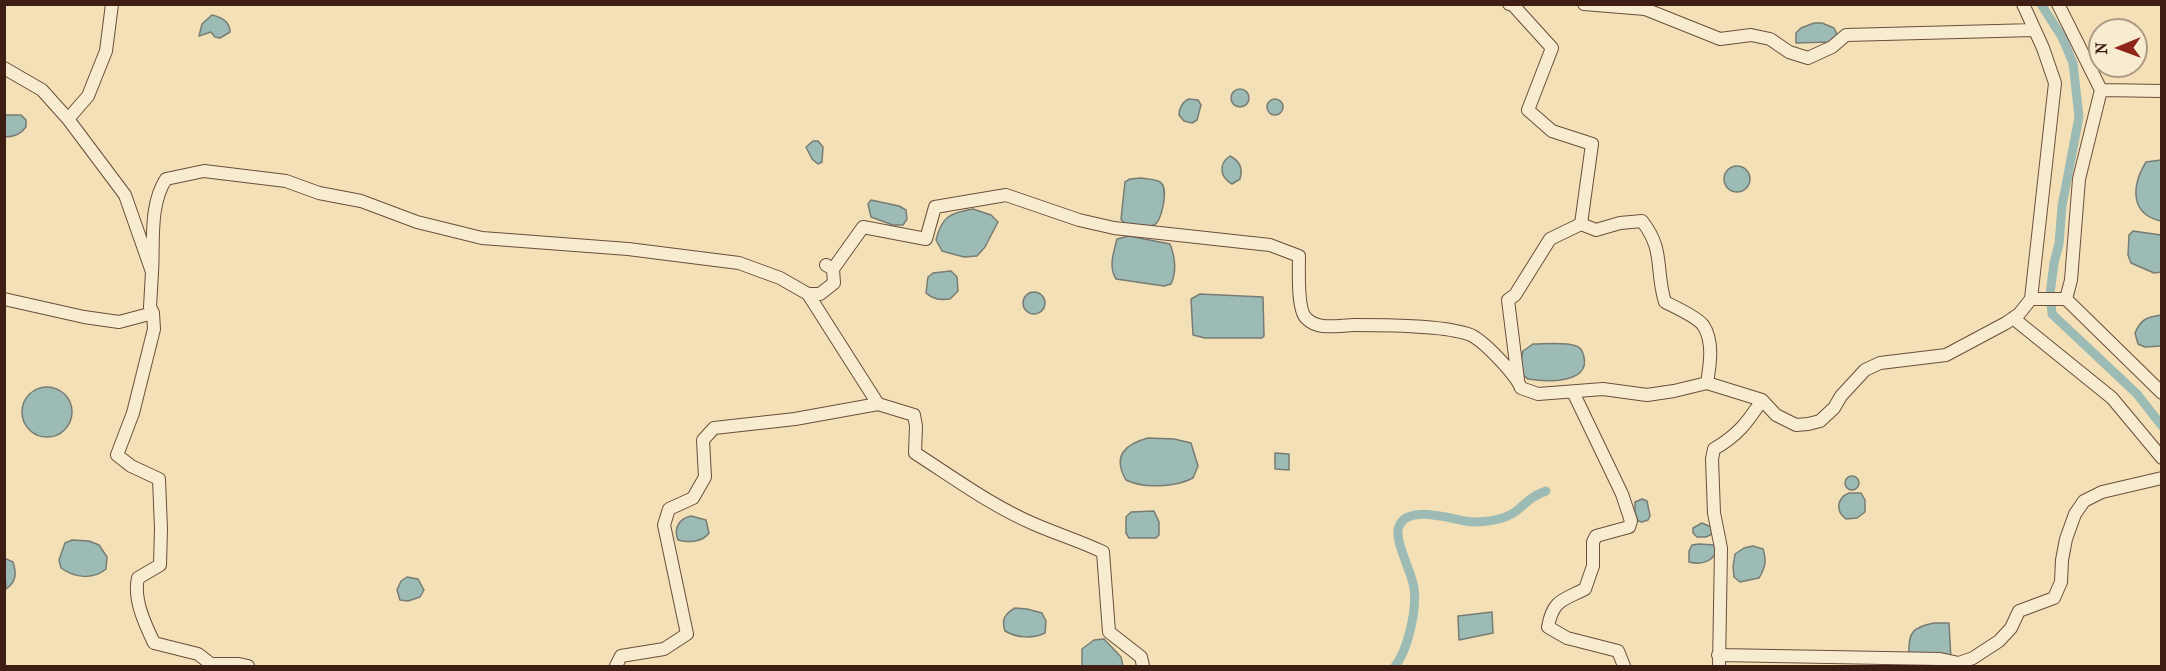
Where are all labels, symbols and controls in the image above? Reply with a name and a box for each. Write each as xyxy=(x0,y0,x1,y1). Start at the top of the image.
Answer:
north arrow xyxy=(2088,18,2148,78)
text: N xyxy=(2092,42,2111,55)

